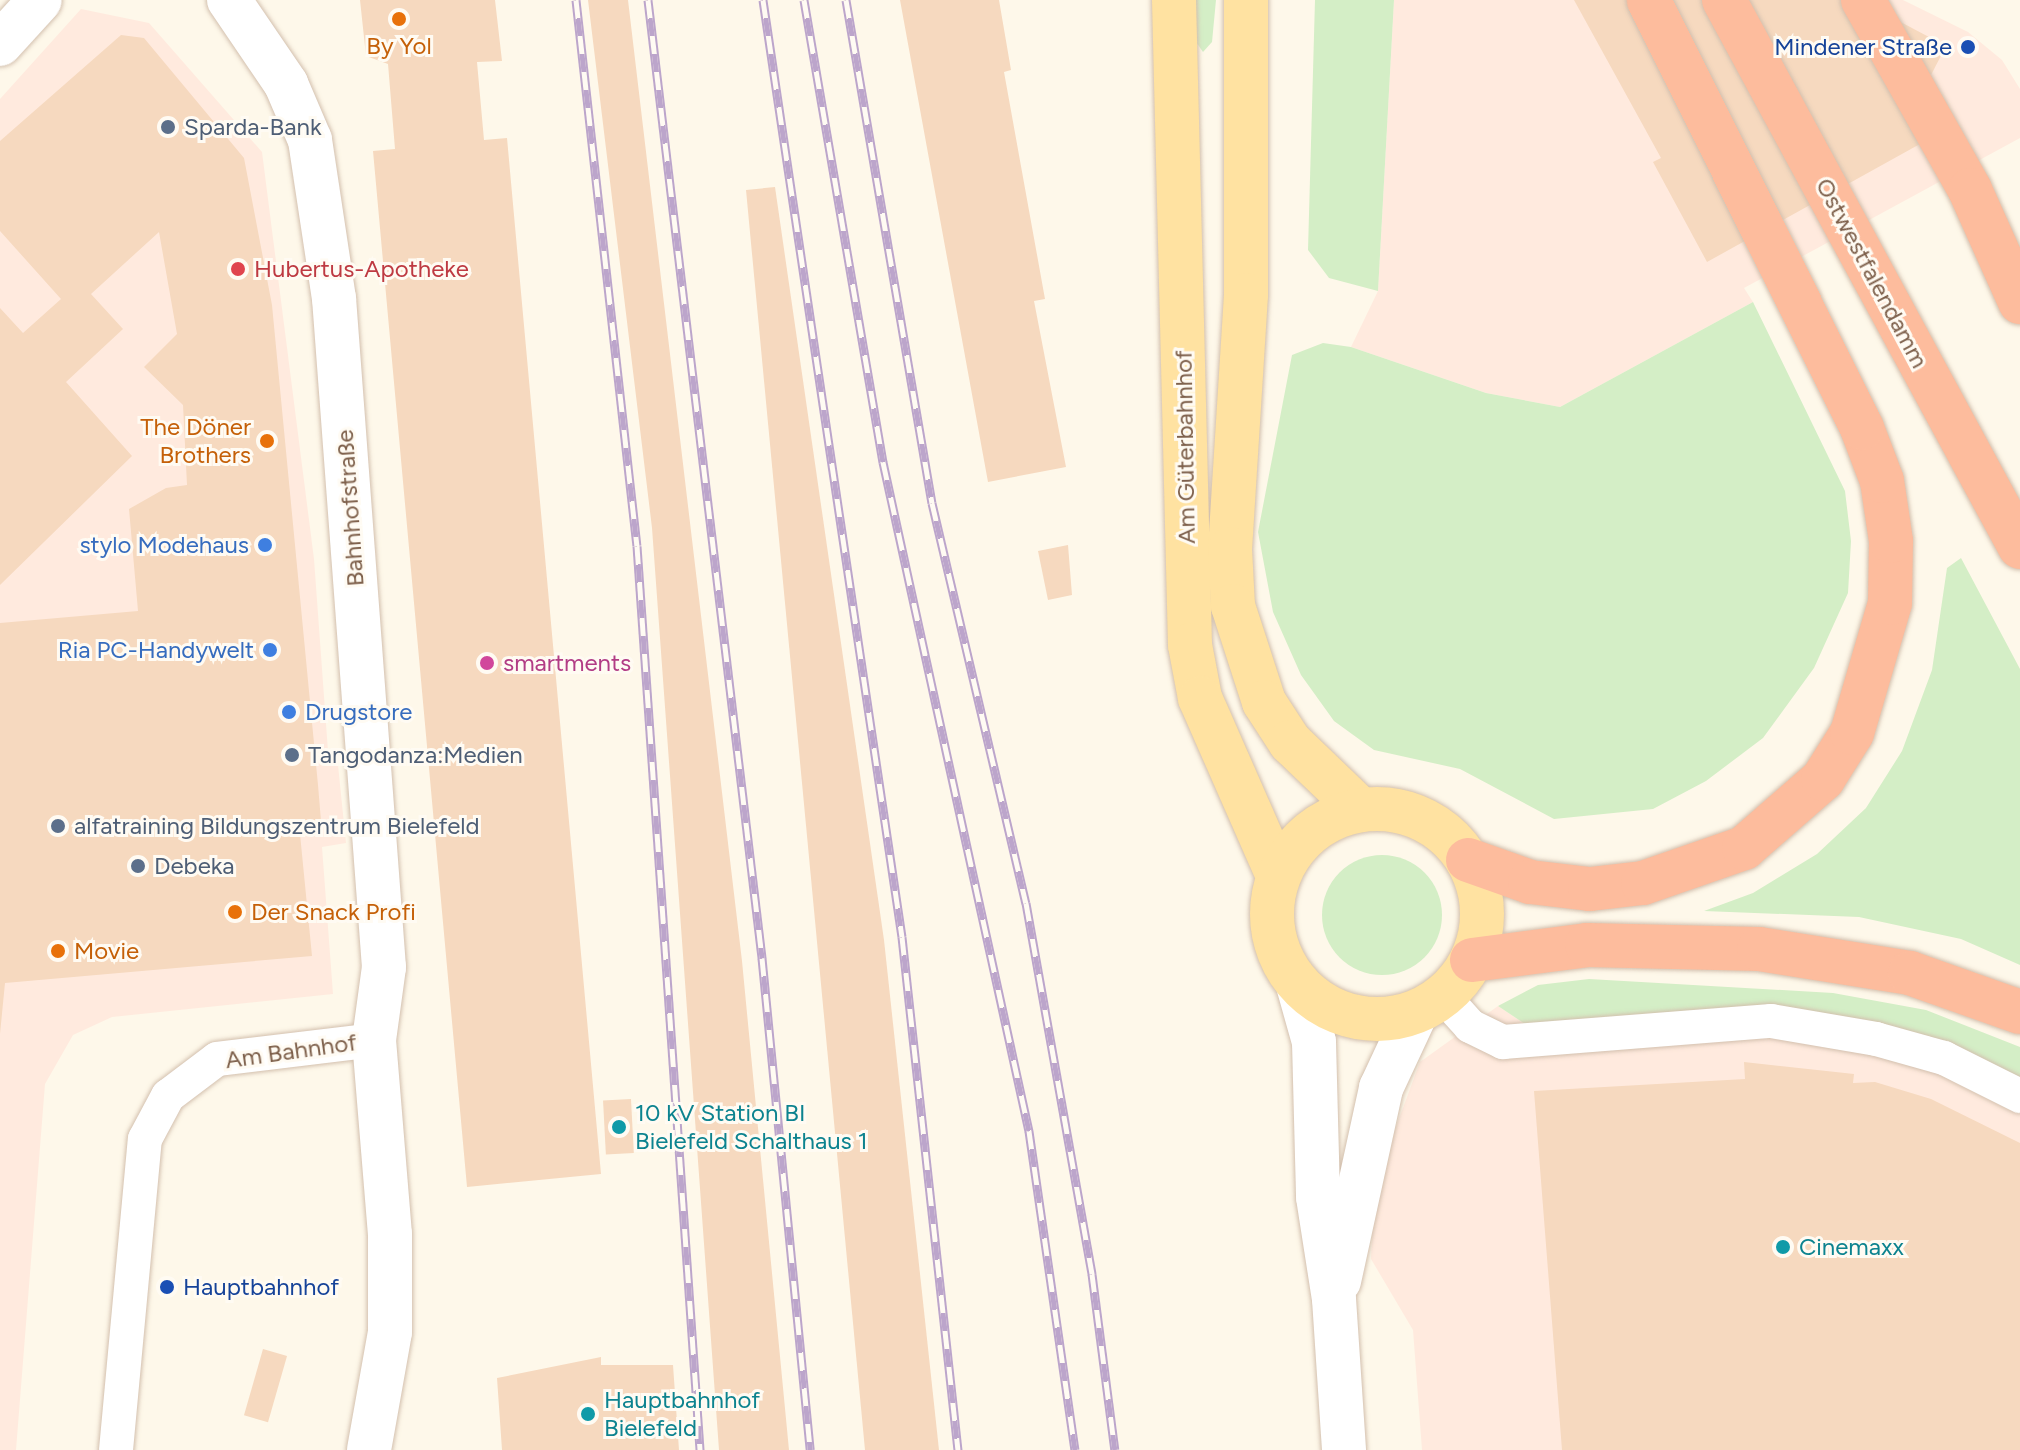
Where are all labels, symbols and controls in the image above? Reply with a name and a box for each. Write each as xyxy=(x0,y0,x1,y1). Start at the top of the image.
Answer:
marker: By Yol xyxy=(390,10,408,28)
place label: By Yol xyxy=(366,32,432,60)
place label: Mindener Straße xyxy=(1774,33,1952,61)
marker: Mindener Straße xyxy=(1959,38,1977,56)
place label: Sparda-Bank xyxy=(184,113,322,141)
marker: Sparda-Bank xyxy=(159,118,177,136)
street label: Ostwestfalendamm xyxy=(1810,173,1934,373)
place label: Hubertus-Apotheke xyxy=(254,255,469,283)
marker: Hubertus-Apotheke xyxy=(229,260,247,278)
street label: Am Güterbahnhof xyxy=(1169,350,1201,544)
place label: The Döner Brothers xyxy=(140,413,251,469)
street label: Bahnhofstraße xyxy=(330,429,370,587)
marker: The Döner Brothers xyxy=(258,432,276,450)
place label: stylo Modehaus xyxy=(79,531,249,559)
marker: stylo Modehaus xyxy=(256,536,274,554)
place label: Ria PC-Handywelt xyxy=(58,636,254,664)
marker: Ria PC-Handywelt xyxy=(261,641,279,659)
place label: smartments xyxy=(503,649,631,677)
marker: smartments xyxy=(478,654,496,672)
place label: Drugstore xyxy=(305,698,412,726)
marker: Drugstore xyxy=(280,703,298,721)
place label: Tangodanza:Medien xyxy=(308,741,523,769)
marker: Tangodanza:Medien xyxy=(283,746,301,764)
place label: alfatraining Bildungszentrum Bielefeld xyxy=(74,812,480,840)
marker: alfatraining Bildungszentrum Bielefeld xyxy=(49,817,67,835)
place label: Debeka xyxy=(154,852,234,880)
marker: Debeka xyxy=(129,857,147,875)
place label: Der Snack Profi xyxy=(251,898,416,926)
marker: Der Snack Profi xyxy=(226,903,244,921)
place label: Movie xyxy=(74,937,139,965)
marker: Movie xyxy=(49,942,67,960)
street label: Am Bahnhof xyxy=(223,1028,359,1074)
place label: 10 kV Station BI Bielefeld Schalthaus 1 xyxy=(635,1099,868,1155)
marker: 10 kV Station BI Bielefeld Schalthaus 1 xyxy=(610,1118,628,1136)
place label: Cinemaxx xyxy=(1799,1233,1904,1261)
marker: Cinemaxx xyxy=(1774,1238,1792,1256)
place label: Hauptbahnhof xyxy=(183,1273,339,1301)
marker: Hauptbahnhof xyxy=(158,1278,176,1296)
place label: Hauptbahnhof Bielefeld xyxy=(604,1386,760,1442)
marker: Hauptbahnhof Bielefeld xyxy=(579,1405,597,1423)

